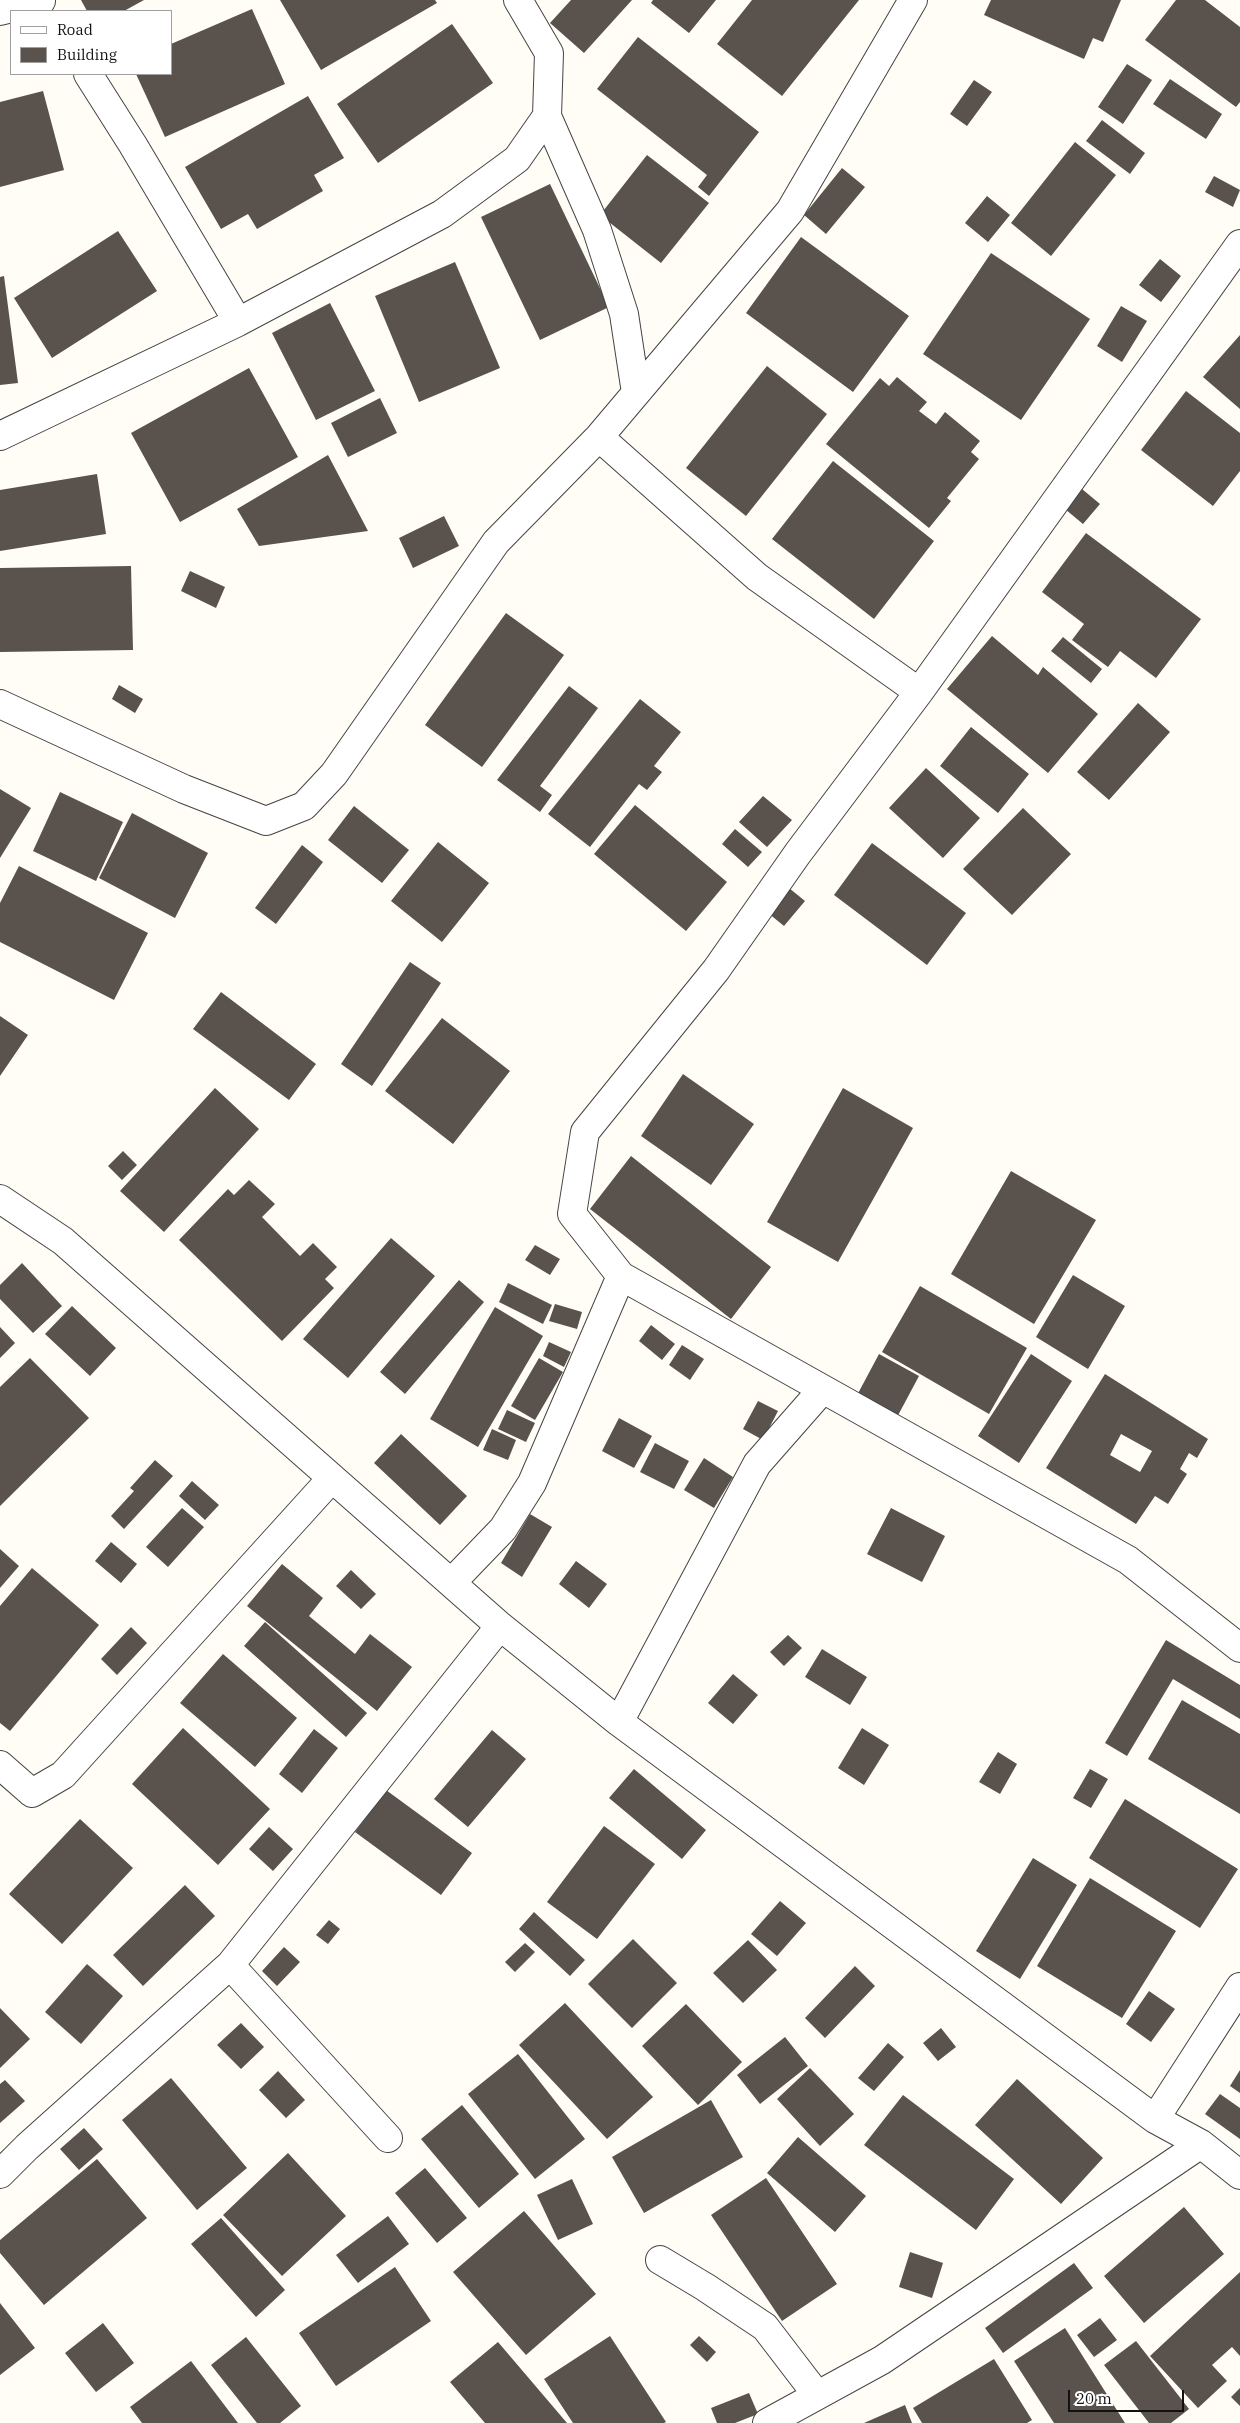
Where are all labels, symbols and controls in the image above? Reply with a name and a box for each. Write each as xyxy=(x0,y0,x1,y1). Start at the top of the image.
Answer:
legend xyxy=(10,10,172,75)
text: Road xyxy=(57,20,93,39)
text: Building xyxy=(57,45,117,64)
scale bar xyxy=(1070,2380,1186,2412)
text: 20 m xyxy=(1076,2389,1112,2408)

